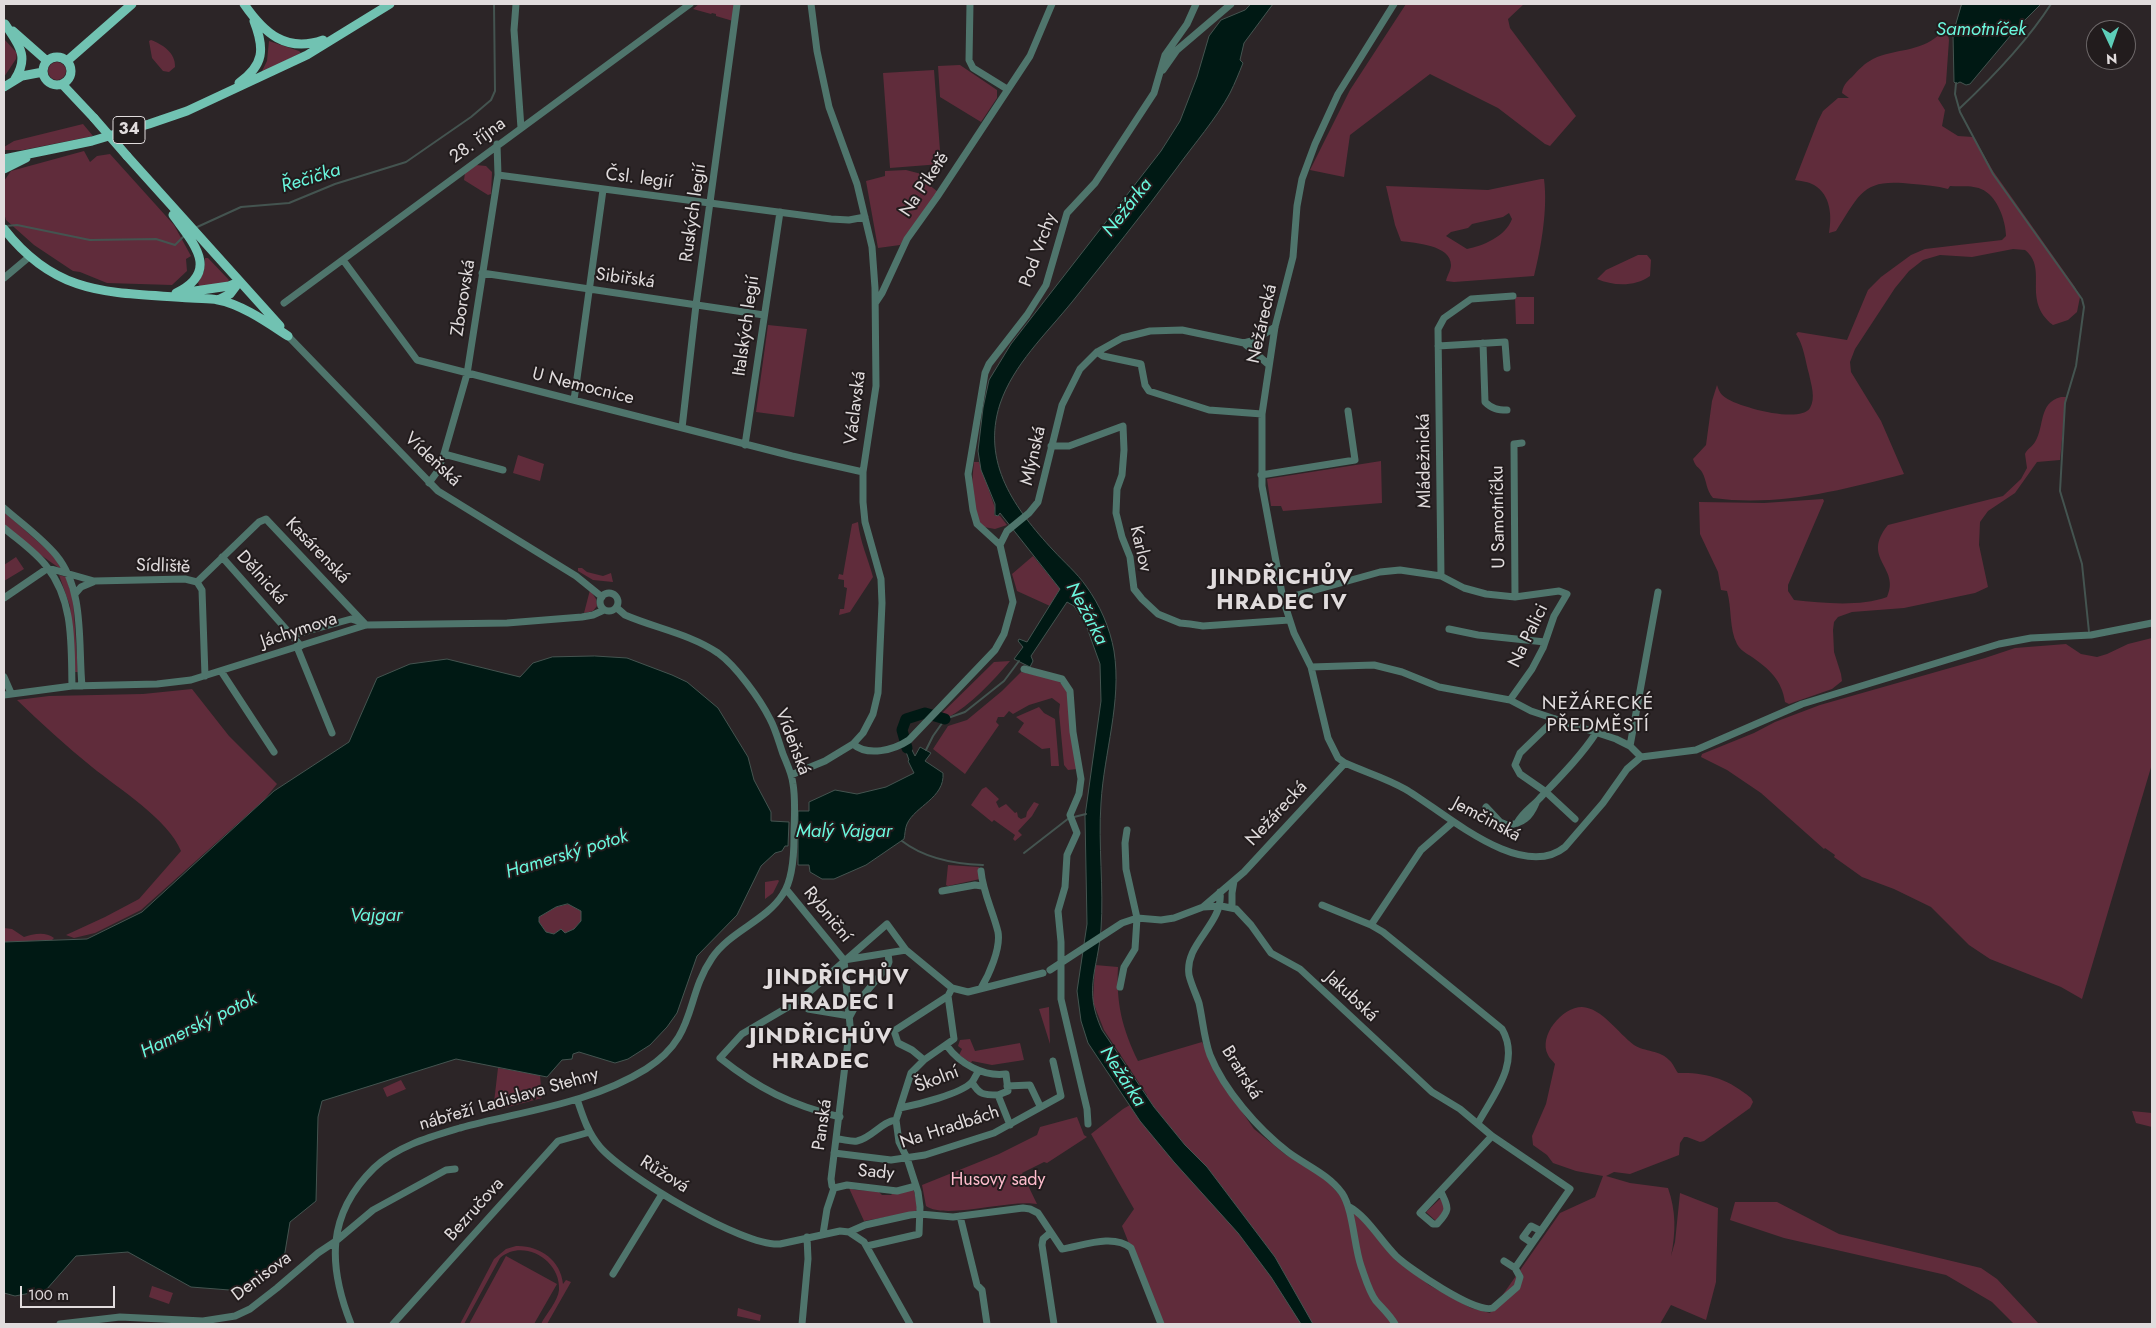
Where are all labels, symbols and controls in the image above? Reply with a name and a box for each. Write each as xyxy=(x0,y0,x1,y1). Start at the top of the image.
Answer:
water label: Samotníček xyxy=(1936,19,2026,41)
north arrow xyxy=(2086,20,2136,70)
text: N xyxy=(2106,49,2118,69)
street label: 28. října xyxy=(446,113,510,169)
road number: 34 xyxy=(113,116,145,144)
street label: Na Piketě xyxy=(896,149,954,221)
water label: Řečička xyxy=(279,159,343,199)
street label: Ruských legií xyxy=(676,162,712,264)
street label: Čsl. legií xyxy=(604,164,674,194)
water label: Nežárka xyxy=(1098,174,1158,242)
street label: Pod Vrchy xyxy=(1016,210,1062,290)
street label: Zborovská xyxy=(447,258,481,338)
street label: Sibiřská xyxy=(594,264,656,294)
street label: Italských legií xyxy=(729,274,765,378)
street label: Nežárecká xyxy=(1243,282,1283,366)
street label: U Nemocnice xyxy=(530,364,636,410)
street label: Václavská xyxy=(841,370,871,446)
street label: Mládežnická xyxy=(1413,413,1437,509)
street label: Mlýnská xyxy=(1017,424,1051,488)
street label: Vídeňská xyxy=(399,428,465,492)
street label: U Samotníčku xyxy=(1487,465,1511,569)
street label: Kasárenská xyxy=(280,514,354,588)
street label: Karlov xyxy=(1124,524,1156,574)
street label: Dělnická xyxy=(231,547,291,609)
street label: Sídliště xyxy=(135,555,191,579)
district label: JINDŘICHŮV HRADEC IV xyxy=(1209,566,1355,618)
water label: Nežárka xyxy=(1060,579,1112,649)
street label: Na Palici xyxy=(1504,601,1554,671)
street label: Jáchymova xyxy=(258,609,340,653)
district label: NEŽÁRECKÉ PŘEDMĚSTÍ xyxy=(1541,693,1655,737)
street label: Vídeňská xyxy=(769,706,815,778)
street label: Nežárecká xyxy=(1242,777,1312,851)
street label: Jemčinská xyxy=(1448,793,1524,847)
water label: Malý Vajgar xyxy=(796,821,892,843)
water label: Hamerský potok xyxy=(503,826,631,884)
street label: Rybniční xyxy=(798,883,856,947)
water label: Vajgar xyxy=(350,905,402,927)
district label: JINDŘICHŮV HRADEC I xyxy=(765,966,911,1018)
street label: Jakubská xyxy=(1320,967,1382,1027)
water label: Hamerský potok xyxy=(137,988,261,1064)
district label: JINDŘICHŮV HRADEC xyxy=(748,1025,894,1076)
water label: Nežárka xyxy=(1094,1042,1150,1112)
street label: Bratrská xyxy=(1216,1042,1266,1104)
street label: Školní xyxy=(912,1062,962,1098)
street label: nábřeží Ladislava Stehny xyxy=(417,1064,601,1136)
street label: Panská xyxy=(809,1098,837,1152)
street label: Na Hradbách xyxy=(898,1102,1002,1154)
street label: Růžová xyxy=(635,1152,693,1198)
street label: Sady xyxy=(857,1161,895,1185)
park label: Husovy sady xyxy=(950,1170,1046,1192)
street label: Bezručova xyxy=(441,1174,509,1246)
street label: Denisova xyxy=(228,1248,296,1306)
scale bar xyxy=(22,1276,118,1308)
text: 100 m xyxy=(28,1284,69,1306)

